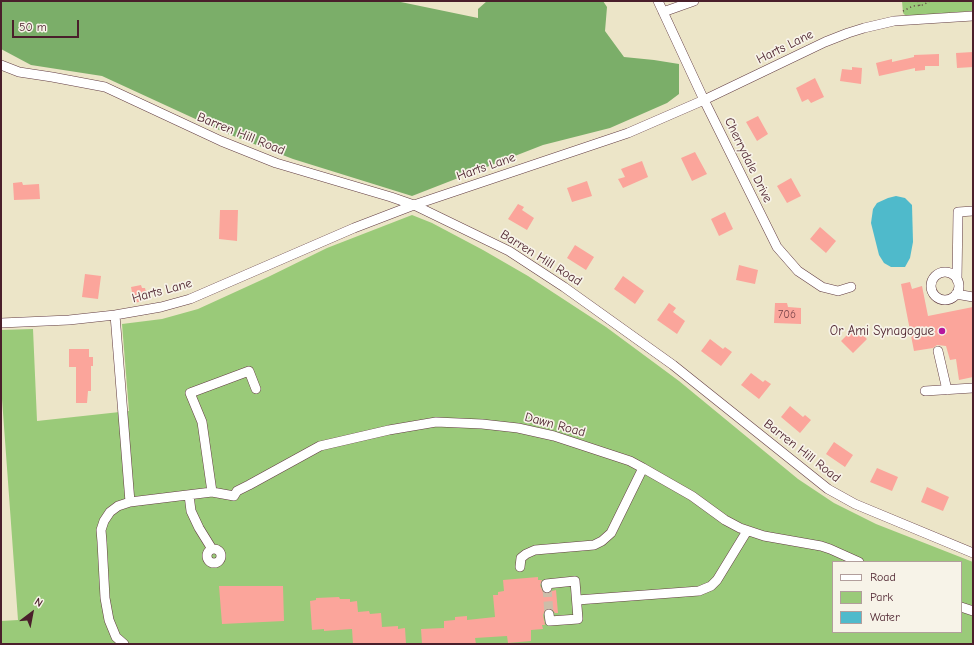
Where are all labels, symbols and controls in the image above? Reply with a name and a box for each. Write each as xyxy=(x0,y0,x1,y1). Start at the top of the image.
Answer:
scale bar xyxy=(14,12,81,38)
text: 50 m xyxy=(19,20,47,34)
street label: Harts Lane xyxy=(754,27,816,67)
street label: Barren Hill Road xyxy=(195,109,287,159)
street label: Cherrydale Drive xyxy=(721,115,775,205)
street label: Harts Lane xyxy=(454,150,518,184)
street label: Barren Hill Road xyxy=(497,227,585,289)
street label: Harts Lane xyxy=(130,276,194,306)
house number: 706 xyxy=(778,308,796,322)
place label: Or Ami Synagogue xyxy=(830,323,934,339)
marker: Or Ami Synagogue xyxy=(937,326,947,336)
street label: Dawn Road xyxy=(523,409,587,441)
street label: Barren Hill Road xyxy=(760,416,844,486)
legend xyxy=(832,561,962,633)
text: Road xyxy=(870,570,896,584)
text: Park xyxy=(870,590,893,604)
north arrow xyxy=(12,593,52,633)
text: N xyxy=(32,595,45,610)
text: Water xyxy=(870,610,900,624)

